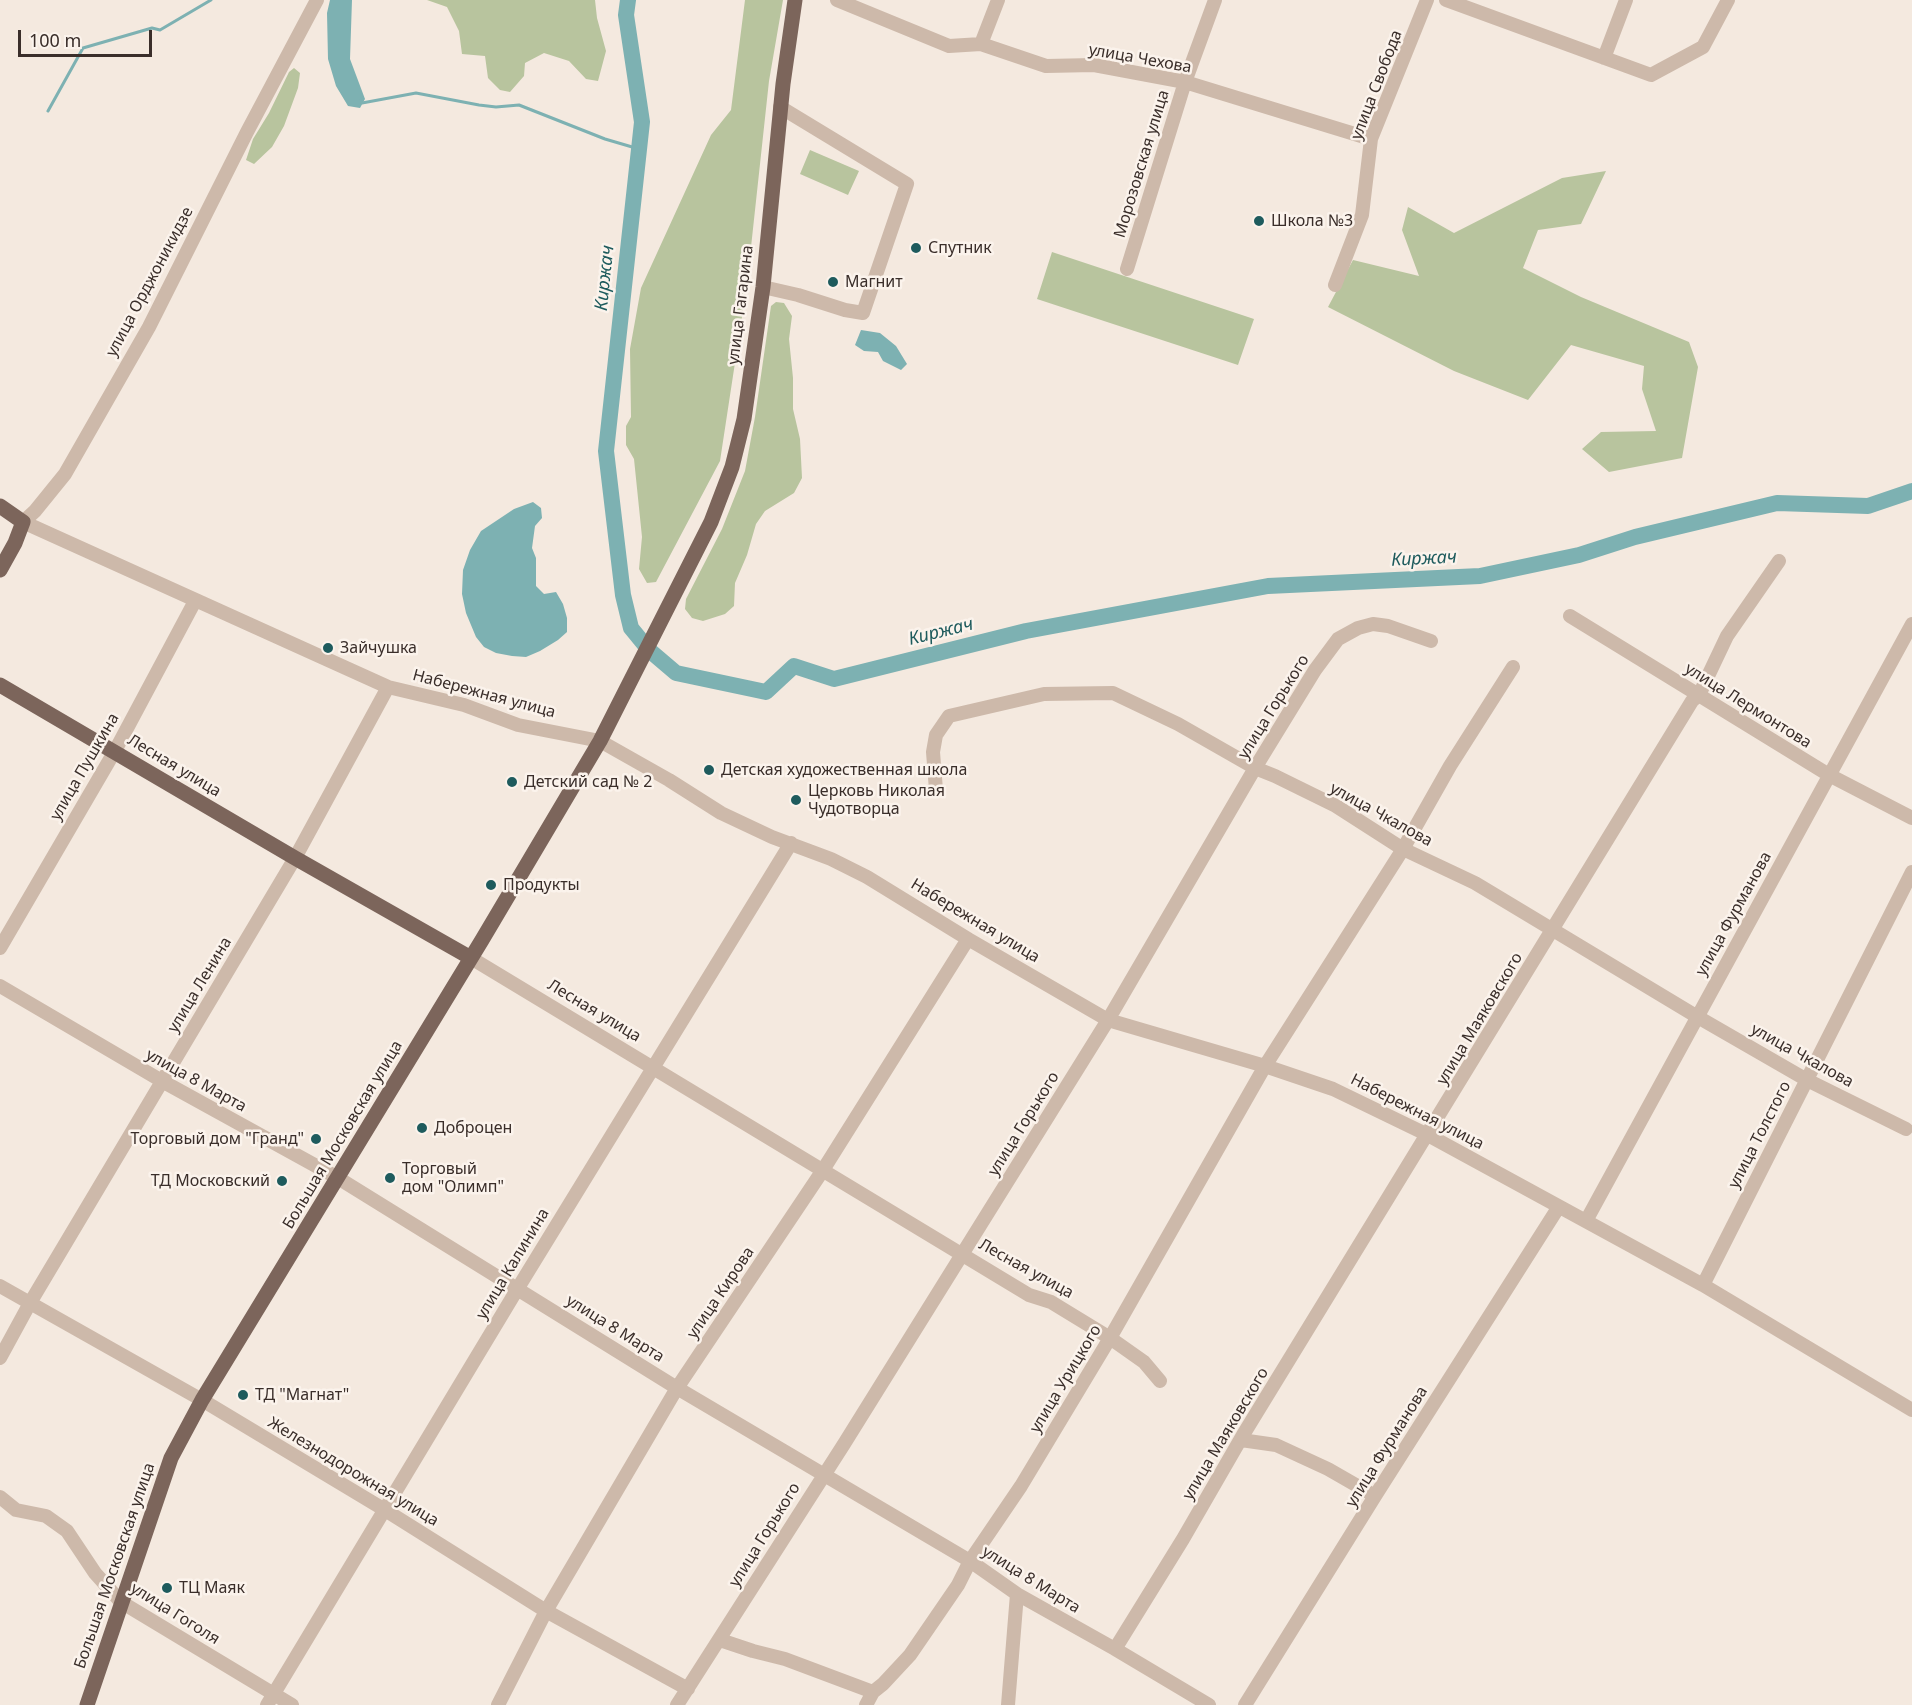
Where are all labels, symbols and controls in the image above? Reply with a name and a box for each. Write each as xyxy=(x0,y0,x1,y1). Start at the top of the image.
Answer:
scale bar xyxy=(21,18,154,56)
text: 100 m xyxy=(29,28,81,52)
street label: улица Свобода xyxy=(1347,28,1407,142)
street label: улица Чехова xyxy=(1087,41,1193,77)
street label: Морозовская улица xyxy=(1110,88,1174,240)
street label: улица Орджоникидзе xyxy=(102,204,198,360)
place label: Школа №3 xyxy=(1271,211,1353,231)
marker: Школа №3 xyxy=(1252,214,1266,228)
place label: Спутник xyxy=(928,238,992,258)
marker: Спутник xyxy=(909,241,923,255)
water label: Киржач xyxy=(591,244,619,312)
street label: улица Гагарина xyxy=(724,244,758,366)
place label: Магнит xyxy=(845,272,903,292)
marker: Магнит xyxy=(826,275,840,289)
water label: Киржач xyxy=(1391,546,1457,572)
water label: Киржач xyxy=(906,614,976,650)
place label: Зайчушка xyxy=(340,638,417,658)
marker: Зайчушка xyxy=(321,641,335,655)
street label: улица Горького xyxy=(1234,651,1314,763)
street label: улица Лермонтова xyxy=(1681,659,1815,753)
street label: Набережная улица xyxy=(411,666,557,722)
street label: улица Пушкина xyxy=(46,710,124,824)
street label: Лесная улица xyxy=(124,731,224,801)
place label: Детская художественная школа xyxy=(721,760,967,780)
marker: Детская художественная школа xyxy=(702,763,716,777)
place label: Детский сад № 2 xyxy=(524,772,652,792)
marker: Детский сад № 2 xyxy=(505,775,519,789)
street label: улица Чкалова xyxy=(1326,779,1436,851)
place label: Церковь Николая Чудотворца xyxy=(808,781,945,819)
marker: Церковь Николая Чудотворца xyxy=(789,793,803,807)
street label: улица Фурманова xyxy=(1692,849,1776,979)
place label: Продукты xyxy=(503,875,580,895)
street label: Набережная улица xyxy=(907,875,1043,967)
marker: Продукты xyxy=(484,878,498,892)
street label: улица Ленина xyxy=(164,934,236,1036)
street label: улица Маяковского xyxy=(1433,949,1527,1089)
street label: Лесная улица xyxy=(544,976,644,1046)
street label: улица Чкалова xyxy=(1747,1020,1857,1092)
street label: Большая Московская улица xyxy=(279,1037,407,1233)
street label: улица 8 Марта xyxy=(142,1045,250,1117)
street label: улица Горького xyxy=(984,1068,1064,1180)
street label: Набережная улица xyxy=(1347,1070,1487,1154)
street label: улица Толстого xyxy=(1725,1078,1795,1192)
place label: Доброцен xyxy=(434,1118,512,1138)
marker: Доброцен xyxy=(415,1121,429,1135)
place label: Торговый дом "Гранд" xyxy=(131,1129,304,1149)
marker: Торговый дом "Гранд" xyxy=(309,1132,323,1146)
place label: Торговый дом "Олимп" xyxy=(402,1159,504,1197)
place label: ТД Московский xyxy=(151,1171,270,1191)
marker: Торговый дом "Олимп" xyxy=(383,1171,397,1185)
marker: ТД Московский xyxy=(275,1174,289,1188)
street label: улица Калинина xyxy=(472,1205,554,1323)
street label: Лесная улица xyxy=(975,1235,1077,1303)
street label: улица Кирова xyxy=(683,1243,759,1343)
street label: улица 8 Марта xyxy=(562,1291,668,1367)
street label: улица Урицкого xyxy=(1026,1321,1106,1437)
street label: улица Маяковского xyxy=(1179,1364,1273,1504)
street label: улица Фурманова xyxy=(1342,1383,1432,1511)
place label: ТД "Магнат" xyxy=(255,1385,349,1405)
marker: ТД "Магнат" xyxy=(236,1388,250,1402)
street label: Железнодорожная улица xyxy=(264,1413,442,1531)
street label: Большая Московская улица xyxy=(71,1461,159,1671)
street label: улица Горького xyxy=(725,1479,805,1591)
street label: улица 8 Марта xyxy=(978,1542,1084,1618)
place label: ТЦ Маяк xyxy=(179,1578,245,1598)
street label: улица Гоголя xyxy=(127,1579,223,1649)
marker: ТЦ Маяк xyxy=(160,1581,174,1595)

